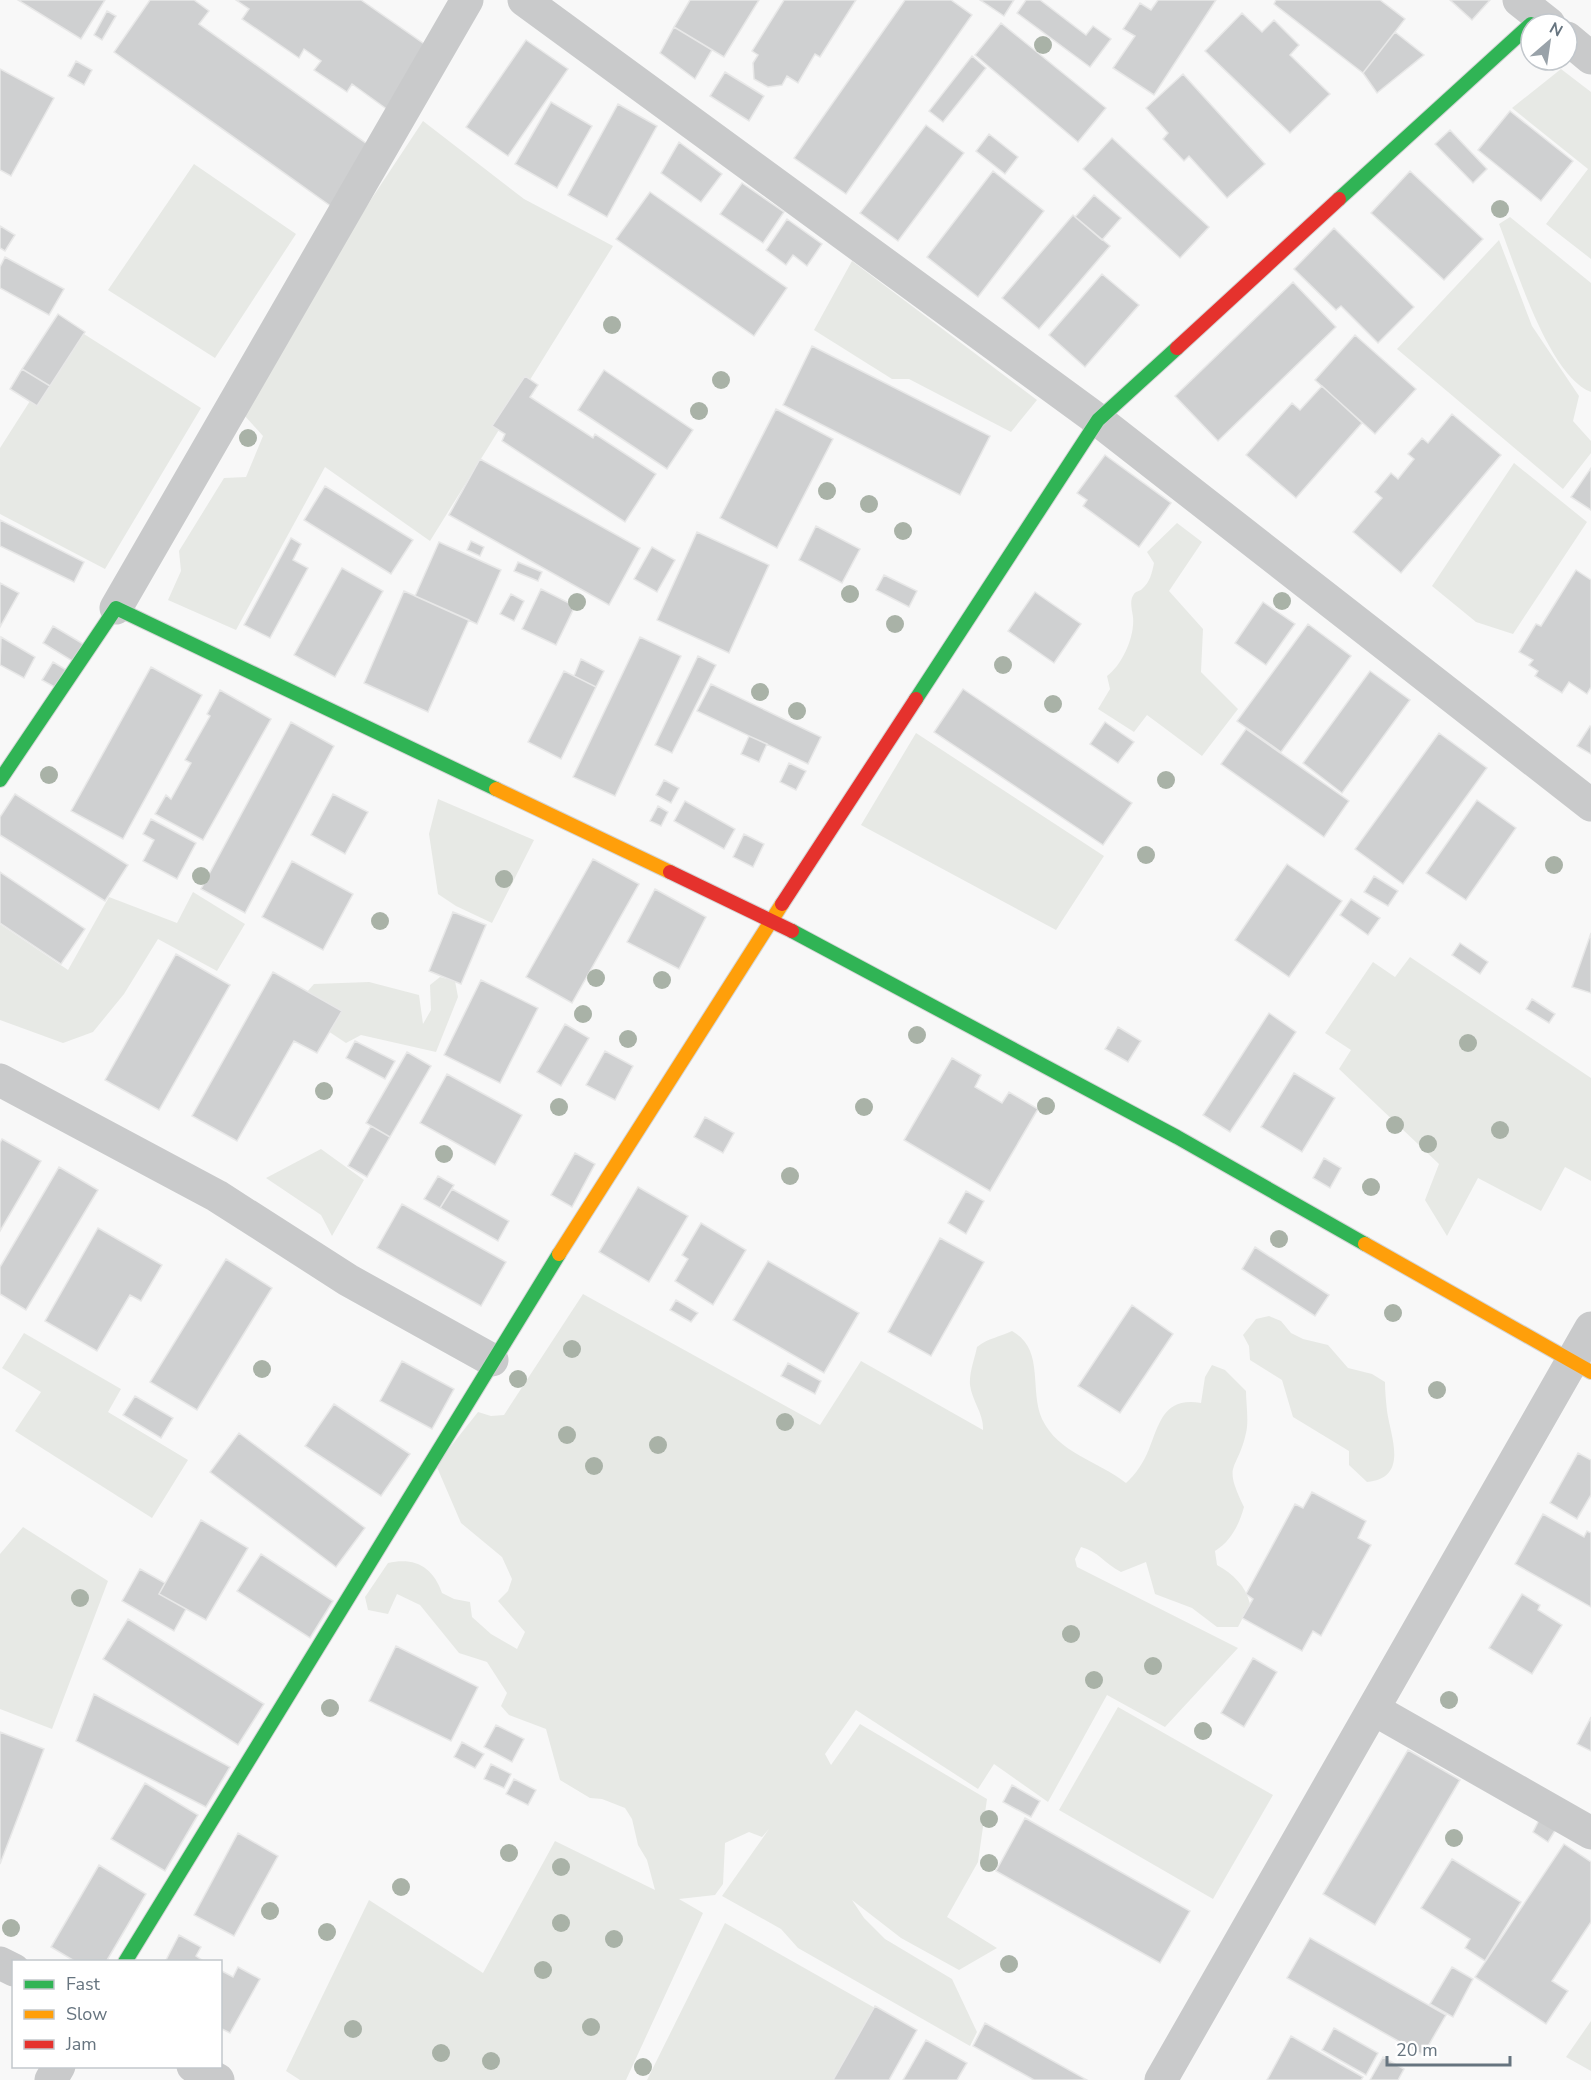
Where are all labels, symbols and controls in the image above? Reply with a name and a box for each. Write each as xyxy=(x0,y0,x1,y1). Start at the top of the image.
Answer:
north arrow xyxy=(1519,12,1579,72)
text: N xyxy=(1545,17,1566,42)
legend xyxy=(12,1960,222,2068)
text: Fast xyxy=(66,1972,101,1996)
text: Slow xyxy=(66,2002,107,2026)
scale bar xyxy=(1387,2029,1510,2067)
text: Jam xyxy=(65,2032,97,2056)
text: 20 m xyxy=(1396,2038,1438,2062)

